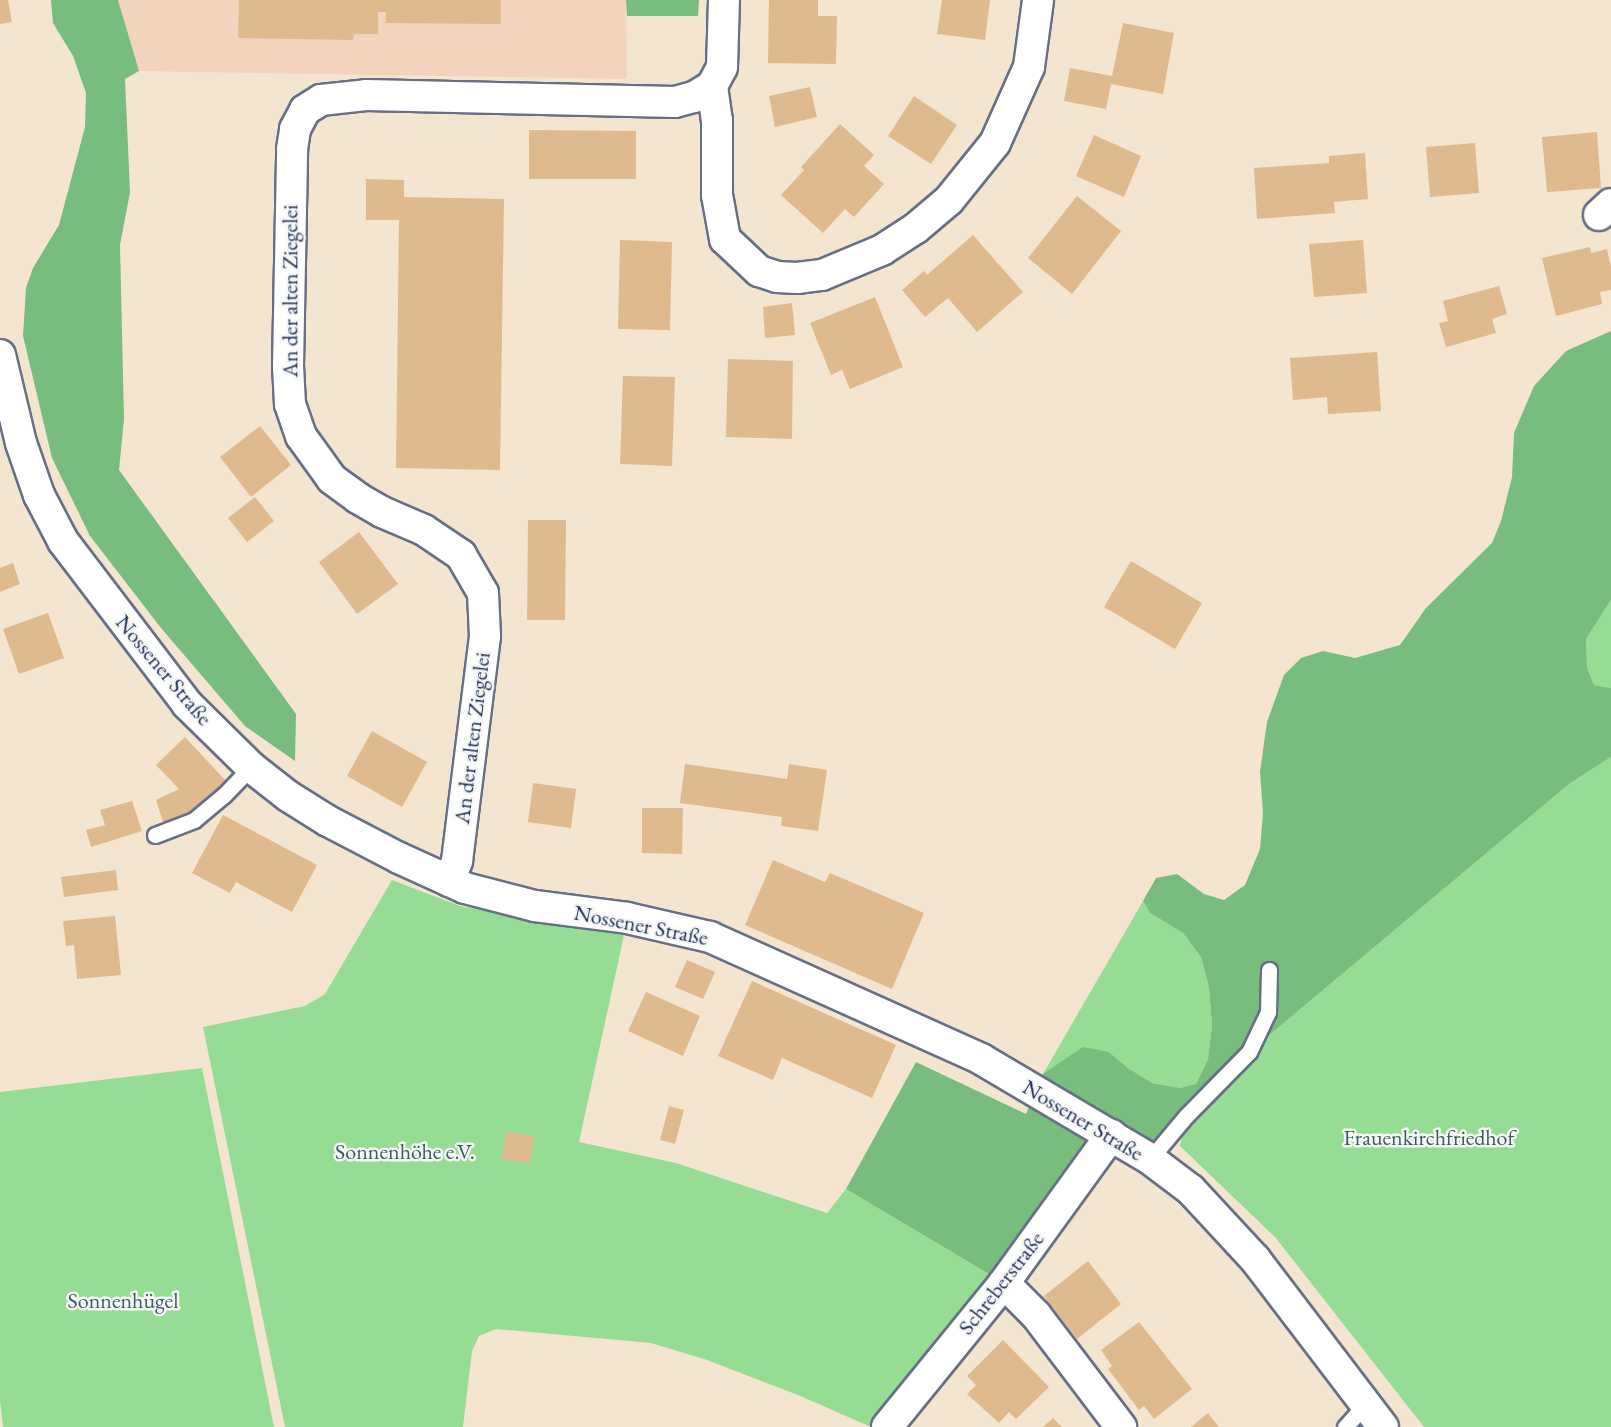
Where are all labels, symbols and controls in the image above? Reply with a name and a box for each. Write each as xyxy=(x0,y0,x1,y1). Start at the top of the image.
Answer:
street label: An der alten Ziegelei xyxy=(277,205,303,377)
street label: Nossener Straße xyxy=(110,609,218,731)
street label: An der alten Ziegelei xyxy=(448,651,496,825)
street label: Nossener Straße xyxy=(572,899,710,951)
street label: Nossener Straße xyxy=(1018,1074,1148,1166)
park label: Frauenkirchfriedhof xyxy=(1344,1125,1514,1151)
park label: Sonnenhöhe e.V. xyxy=(335,1139,475,1165)
street label: Schreberstraße xyxy=(953,1226,1049,1340)
park label: Sonnenhügel xyxy=(68,1288,178,1314)

